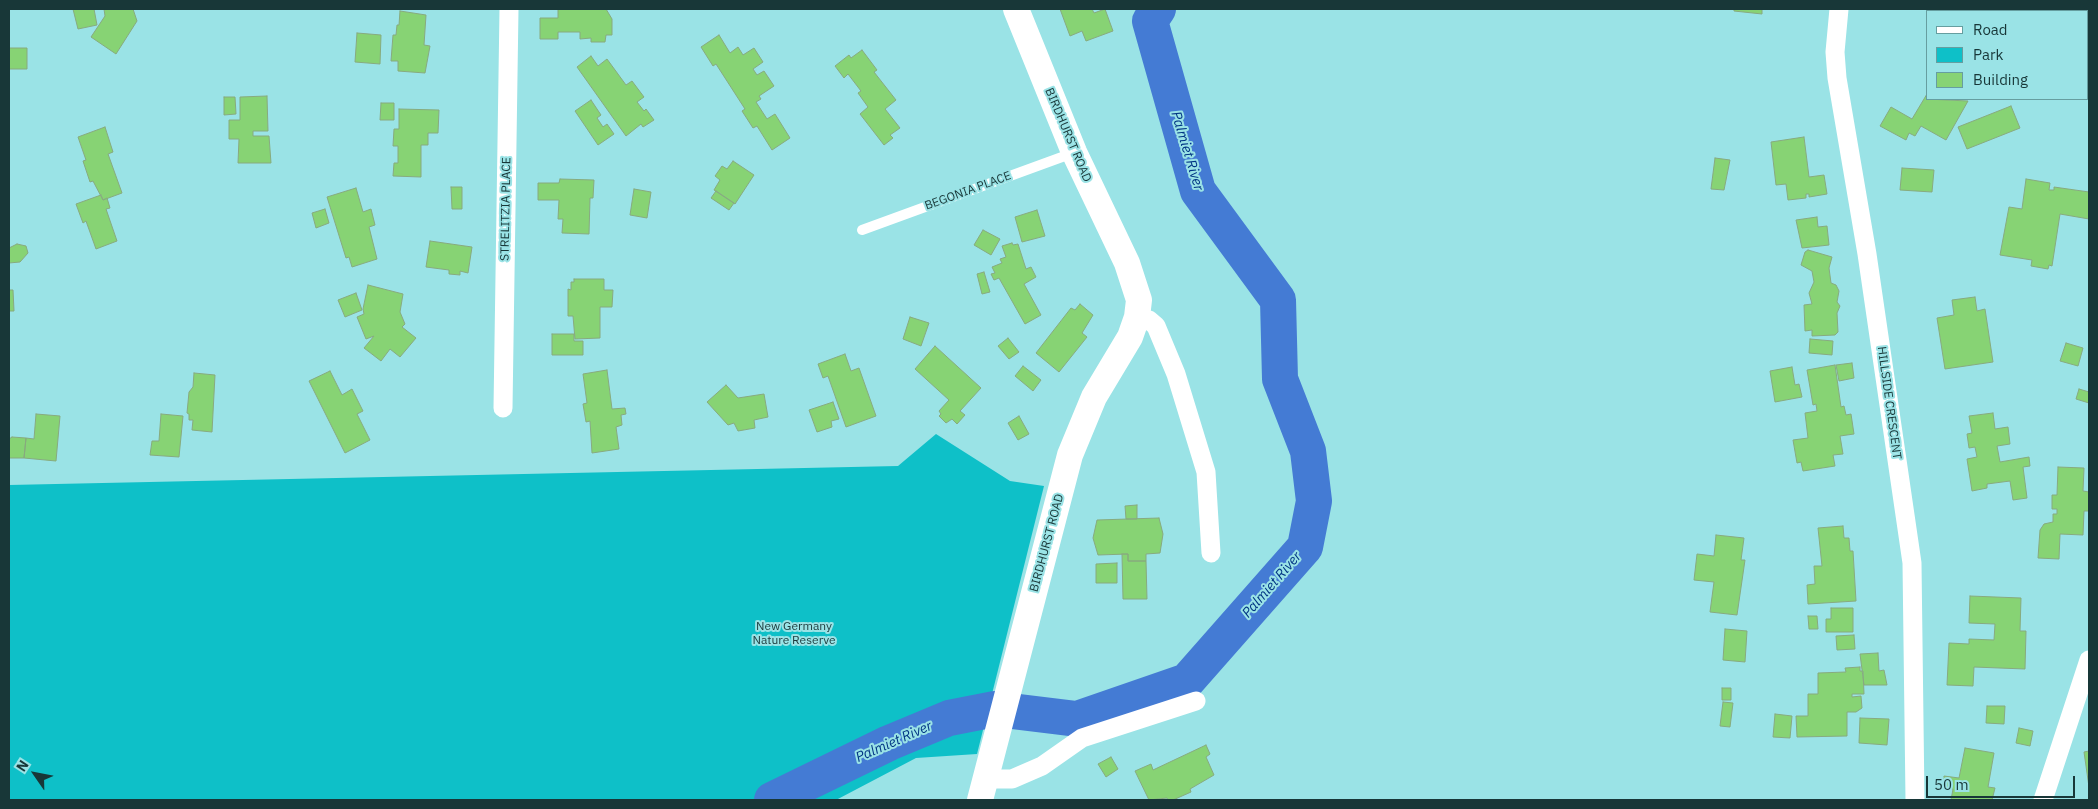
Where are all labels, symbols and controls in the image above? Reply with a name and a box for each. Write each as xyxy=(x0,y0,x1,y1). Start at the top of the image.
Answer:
legend xyxy=(1926,10,2088,100)
text: Road xyxy=(1973,20,2008,39)
text: Park xyxy=(1973,45,2003,64)
text: Building xyxy=(1973,70,2028,89)
street label: BIRDHURST ROAD xyxy=(1042,86,1094,184)
water label: Palmiet River xyxy=(1167,109,1207,193)
street label: STRELITZIA PLACE xyxy=(498,157,514,261)
street label: BEGONIA PLACE xyxy=(923,169,1013,213)
street label: HILLSIDE CRESCENT xyxy=(1874,346,1904,460)
street label: BIRDHURST ROAD xyxy=(1027,492,1067,594)
water label: Palmiet River xyxy=(1239,549,1305,621)
park label: New Germany Nature Reserve xyxy=(752,620,836,648)
water label: Palmiet River xyxy=(853,718,935,766)
north arrow xyxy=(10,749,60,799)
text: N xyxy=(12,757,33,775)
scale bar xyxy=(1928,766,2077,798)
text: 50 m xyxy=(1934,775,1969,794)

